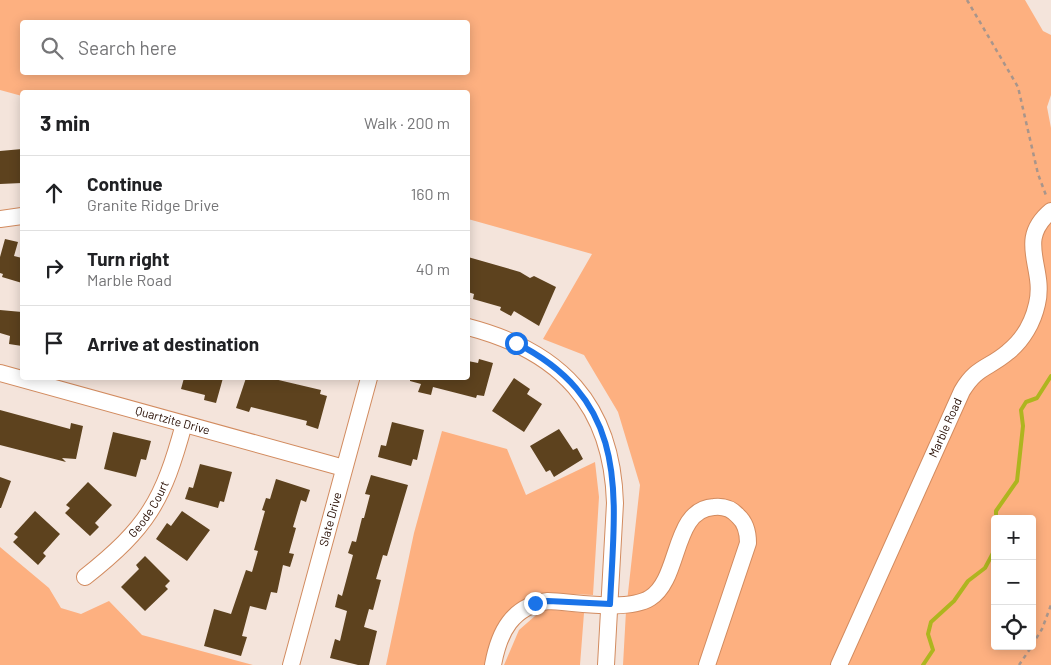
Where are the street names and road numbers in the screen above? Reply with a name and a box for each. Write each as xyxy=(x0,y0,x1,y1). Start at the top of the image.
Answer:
street label: Marble Road xyxy=(925,395,964,459)
street label: Quartzite Drive xyxy=(134,403,212,437)
street label: Geode Court xyxy=(125,478,171,540)
street label: Slate Drive xyxy=(316,490,344,548)

